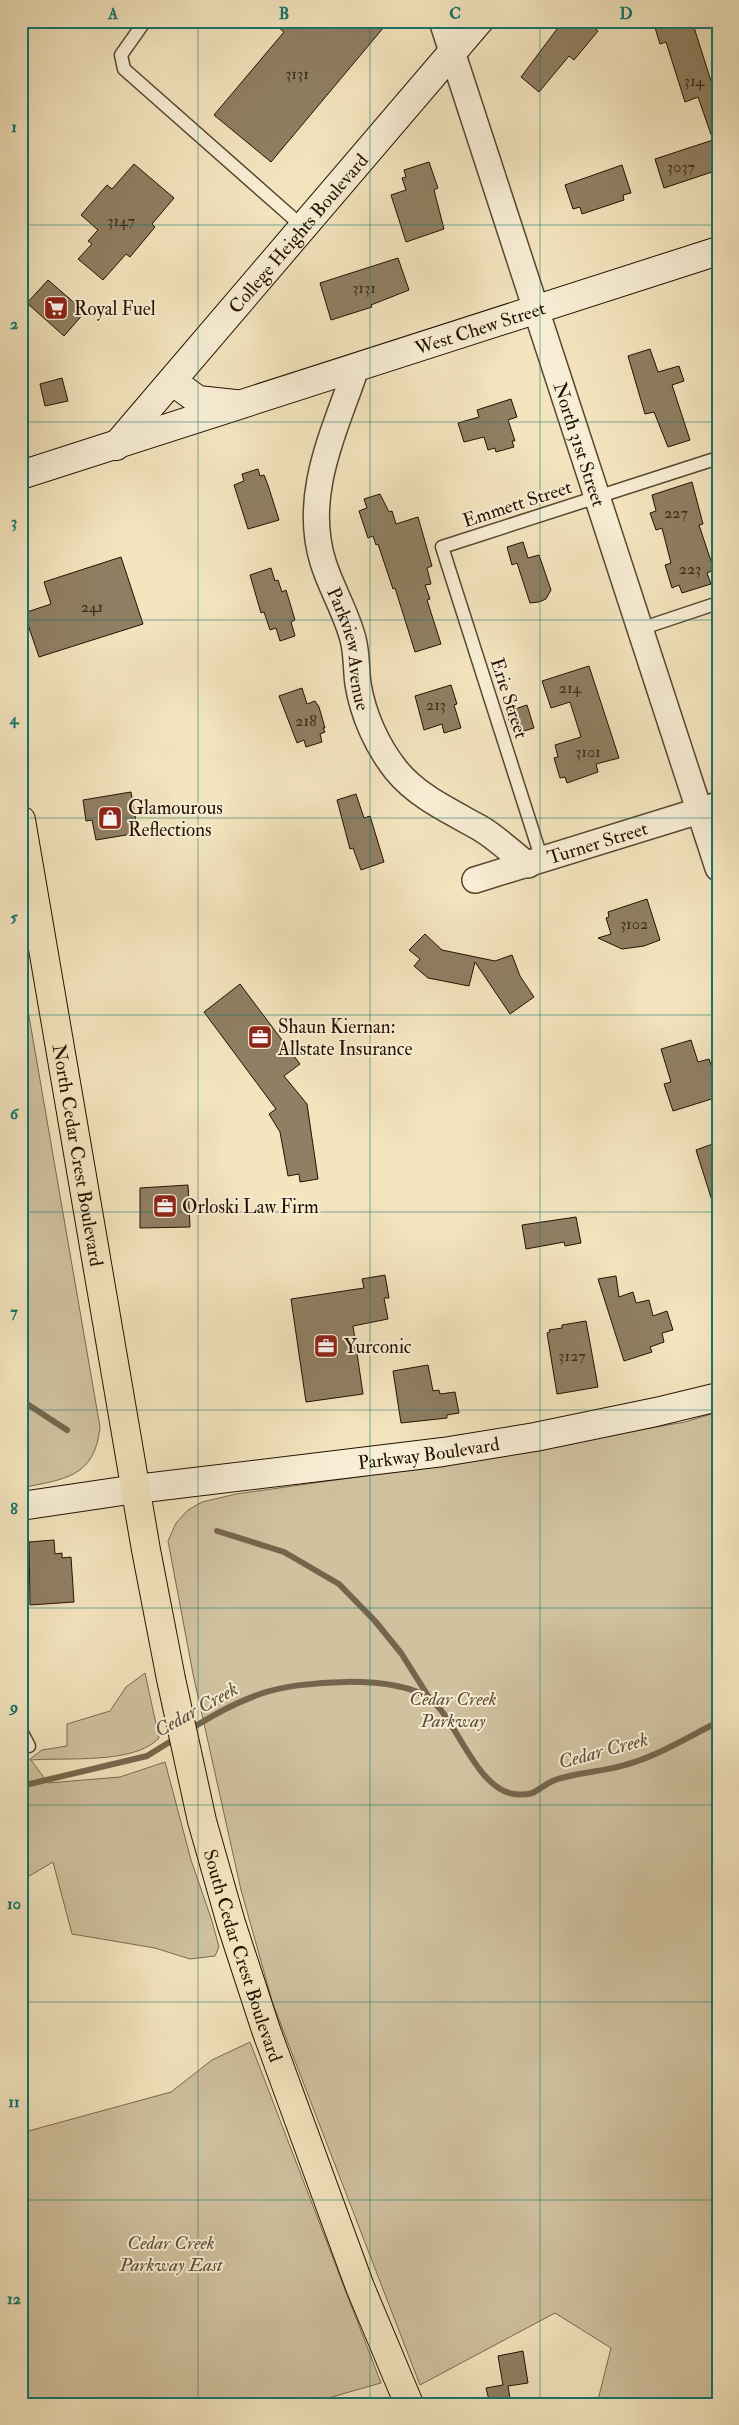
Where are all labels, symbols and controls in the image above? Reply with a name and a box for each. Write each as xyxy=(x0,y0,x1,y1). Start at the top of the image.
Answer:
text: A xyxy=(107,4,119,24)
text: B xyxy=(279,4,289,24)
text: C xyxy=(449,4,461,24)
text: D xyxy=(619,4,633,24)
house number: 3131 xyxy=(285,64,309,84)
house number: 314 xyxy=(684,71,706,91)
text: 1 xyxy=(11,117,17,137)
street label: College Heights Boulevard xyxy=(224,148,374,319)
house number: 3037 xyxy=(667,157,696,177)
house number: 3147 xyxy=(107,211,135,231)
house number: 3131 xyxy=(352,278,376,298)
supermarket icon: Royal Fuel xyxy=(43,295,69,321)
street label: West Chew Street xyxy=(411,296,548,361)
place label: Royal Fuel xyxy=(74,297,156,321)
text: 2 xyxy=(10,314,18,334)
street label: North 31st Street xyxy=(547,379,610,510)
street label: Emmett Street xyxy=(460,475,575,533)
house number: 227 xyxy=(664,503,688,523)
text: 3 xyxy=(11,512,17,532)
house number: 223 xyxy=(679,559,701,579)
street label: Parkview Avenue xyxy=(321,584,375,714)
house number: 241 xyxy=(81,597,103,617)
street label: Erie Street xyxy=(485,655,533,742)
house number: 214 xyxy=(559,678,583,698)
house number: 213 xyxy=(426,695,446,715)
text: 4 xyxy=(9,709,20,729)
house number: 218 xyxy=(295,711,317,731)
house number: 3101 xyxy=(575,742,601,762)
place label: Glamourous Reflections xyxy=(128,796,223,842)
shop icon: Glamourous Reflections xyxy=(97,805,123,831)
street label: Turner Street xyxy=(544,816,651,870)
text: 5 xyxy=(10,907,18,927)
house number: 3102 xyxy=(620,914,648,934)
place label: Shaun Kiernan: Allstate Insurance xyxy=(277,1015,413,1061)
office icon: Shaun Kiernan: Allstate Insurance xyxy=(247,1024,273,1050)
street label: North Cedar Crest Boulevard xyxy=(47,1042,108,1269)
text: 6 xyxy=(10,1104,20,1124)
office icon: Orloski Law Firm xyxy=(152,1193,178,1219)
place label: Orloski Law Firm xyxy=(182,1195,319,1219)
text: 7 xyxy=(10,1302,18,1322)
office icon: Yurconic xyxy=(313,1333,339,1359)
place label: Yurconic xyxy=(344,1335,412,1359)
house number: 3127 xyxy=(558,1346,586,1366)
street label: Parkway Boulevard xyxy=(357,1432,502,1475)
text: 8 xyxy=(10,1499,18,1519)
water label: Cedar Creek xyxy=(150,1676,243,1743)
park label: Cedar Creek Parkway xyxy=(409,1687,497,1733)
text: 9 xyxy=(8,1697,18,1717)
water label: Cedar Creek xyxy=(555,1727,651,1774)
street label: South Cedar Crest Boulevard xyxy=(198,1847,288,2066)
text: 10 xyxy=(7,1894,21,1914)
text: 11 xyxy=(8,2092,20,2112)
park label: Cedar Creek Parkway East xyxy=(118,2231,224,2277)
text: 12 xyxy=(7,2289,21,2309)

